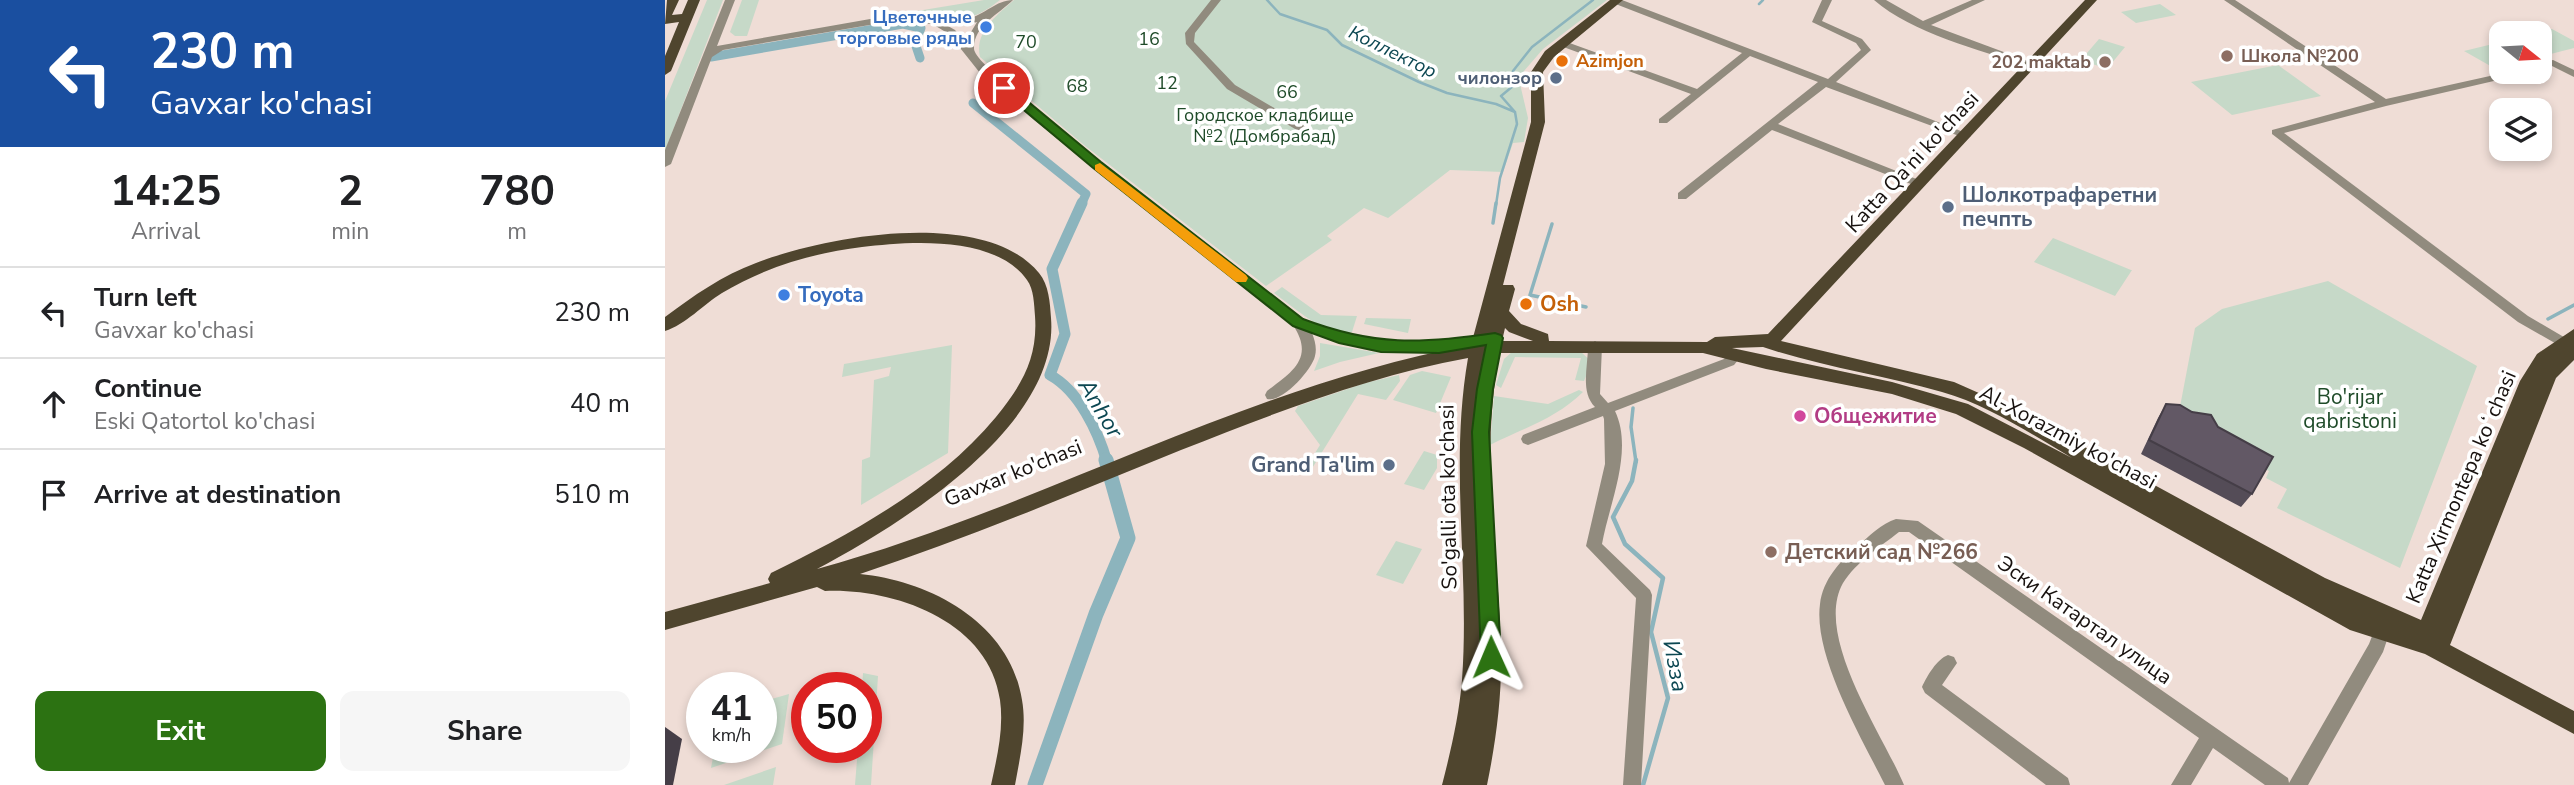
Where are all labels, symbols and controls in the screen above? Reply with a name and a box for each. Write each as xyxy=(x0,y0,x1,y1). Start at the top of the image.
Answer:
place label: Цветочные торговые ряды xyxy=(838,5,972,50)
text: 230 m xyxy=(150,18,294,85)
marker: Цветочные торговые ряды xyxy=(978,19,994,35)
water label: Коллектор xyxy=(1344,19,1441,84)
north arrow xyxy=(2489,21,2551,84)
map controls xyxy=(2489,21,2552,161)
park label: 16 xyxy=(1138,27,1160,51)
icon: left xyxy=(35,28,126,119)
park label: 70 xyxy=(1015,30,1037,54)
place label: Школа №200 xyxy=(2241,44,2359,68)
marker: Школа №200 xyxy=(2219,48,2235,64)
place label: Azimjon xyxy=(1576,49,1644,73)
place label: 202 maktab xyxy=(1991,50,2091,74)
marker: Azimjon xyxy=(1554,53,1570,69)
marker: 202 maktab xyxy=(2097,54,2113,70)
pin xyxy=(974,58,1034,118)
place label: чилонзор xyxy=(1457,66,1542,90)
icon: arrive xyxy=(985,69,1023,107)
marker: чилонзор xyxy=(1548,70,1564,86)
park label: 12 xyxy=(1156,71,1178,95)
park label: 68 xyxy=(1066,74,1088,98)
park label: 66 xyxy=(1276,80,1298,104)
text: Gavxar ko'chasi xyxy=(150,82,373,125)
street label: Katta Qa'ni ko'chasi xyxy=(1839,85,1985,239)
button: layers xyxy=(2489,98,2552,161)
park label: Городское кладбище №2 (Домбрабад) xyxy=(1176,103,1354,148)
text: 14:25 xyxy=(110,163,221,220)
text: 2 xyxy=(338,163,363,220)
text: 780 xyxy=(479,163,555,220)
place label: Шолкотрафаретни печпть xyxy=(1962,181,2157,233)
marker: Шолкотрафаретни печпть xyxy=(1940,199,1956,215)
text: Arrival xyxy=(131,216,200,247)
text: min xyxy=(331,216,369,247)
text: m xyxy=(507,216,527,247)
text: Turn left xyxy=(94,280,197,315)
place label: Toyota xyxy=(798,281,864,309)
marker: Toyota xyxy=(776,287,792,303)
place label: Osh xyxy=(1540,290,1579,318)
icon: left xyxy=(35,294,73,332)
text: 230 m xyxy=(554,295,630,330)
marker: Osh xyxy=(1518,296,1534,312)
text: Gavxar ko'chasi xyxy=(94,315,254,346)
street label: Katta Xirmontepa koʻchasi xyxy=(2399,366,2523,608)
text: Continue xyxy=(94,371,202,406)
water label: Anhor xyxy=(1070,372,1131,444)
street label: Al-Xorazmiy ko'chasi xyxy=(1975,379,2161,495)
park label: Bo'rijar qabristoni xyxy=(2303,383,2397,435)
icon: ahead xyxy=(35,385,73,423)
text: 40 m xyxy=(570,386,630,421)
place label: Общежитие xyxy=(1814,402,1937,430)
street label: So'galli ota ko'chasi xyxy=(1432,404,1464,590)
text: Eski Qatortol ko'chasi xyxy=(94,406,315,437)
marker: Общежитие xyxy=(1792,408,1808,424)
street label: Gavxar ko'chasi xyxy=(940,433,1086,513)
place label: Grand Ta'lim xyxy=(1251,451,1375,479)
marker: Grand Ta'lim xyxy=(1381,457,1397,473)
icon: arrive xyxy=(35,476,73,514)
text: Arrive at destination xyxy=(94,477,341,512)
text: 510 m xyxy=(554,477,630,512)
place label: Детский сад №266 xyxy=(1785,538,1978,566)
marker: Детский сад №266 xyxy=(1763,544,1779,560)
street label: Эски Катартал улица xyxy=(1992,549,2178,691)
position arrow xyxy=(1454,620,1528,694)
water label: Изза xyxy=(1655,637,1696,695)
speed limit sign: 50 xyxy=(791,672,882,763)
text: 41 xyxy=(710,685,753,732)
button: Exit xyxy=(35,691,326,771)
button: Share xyxy=(340,691,630,771)
text: km/h xyxy=(712,723,751,747)

